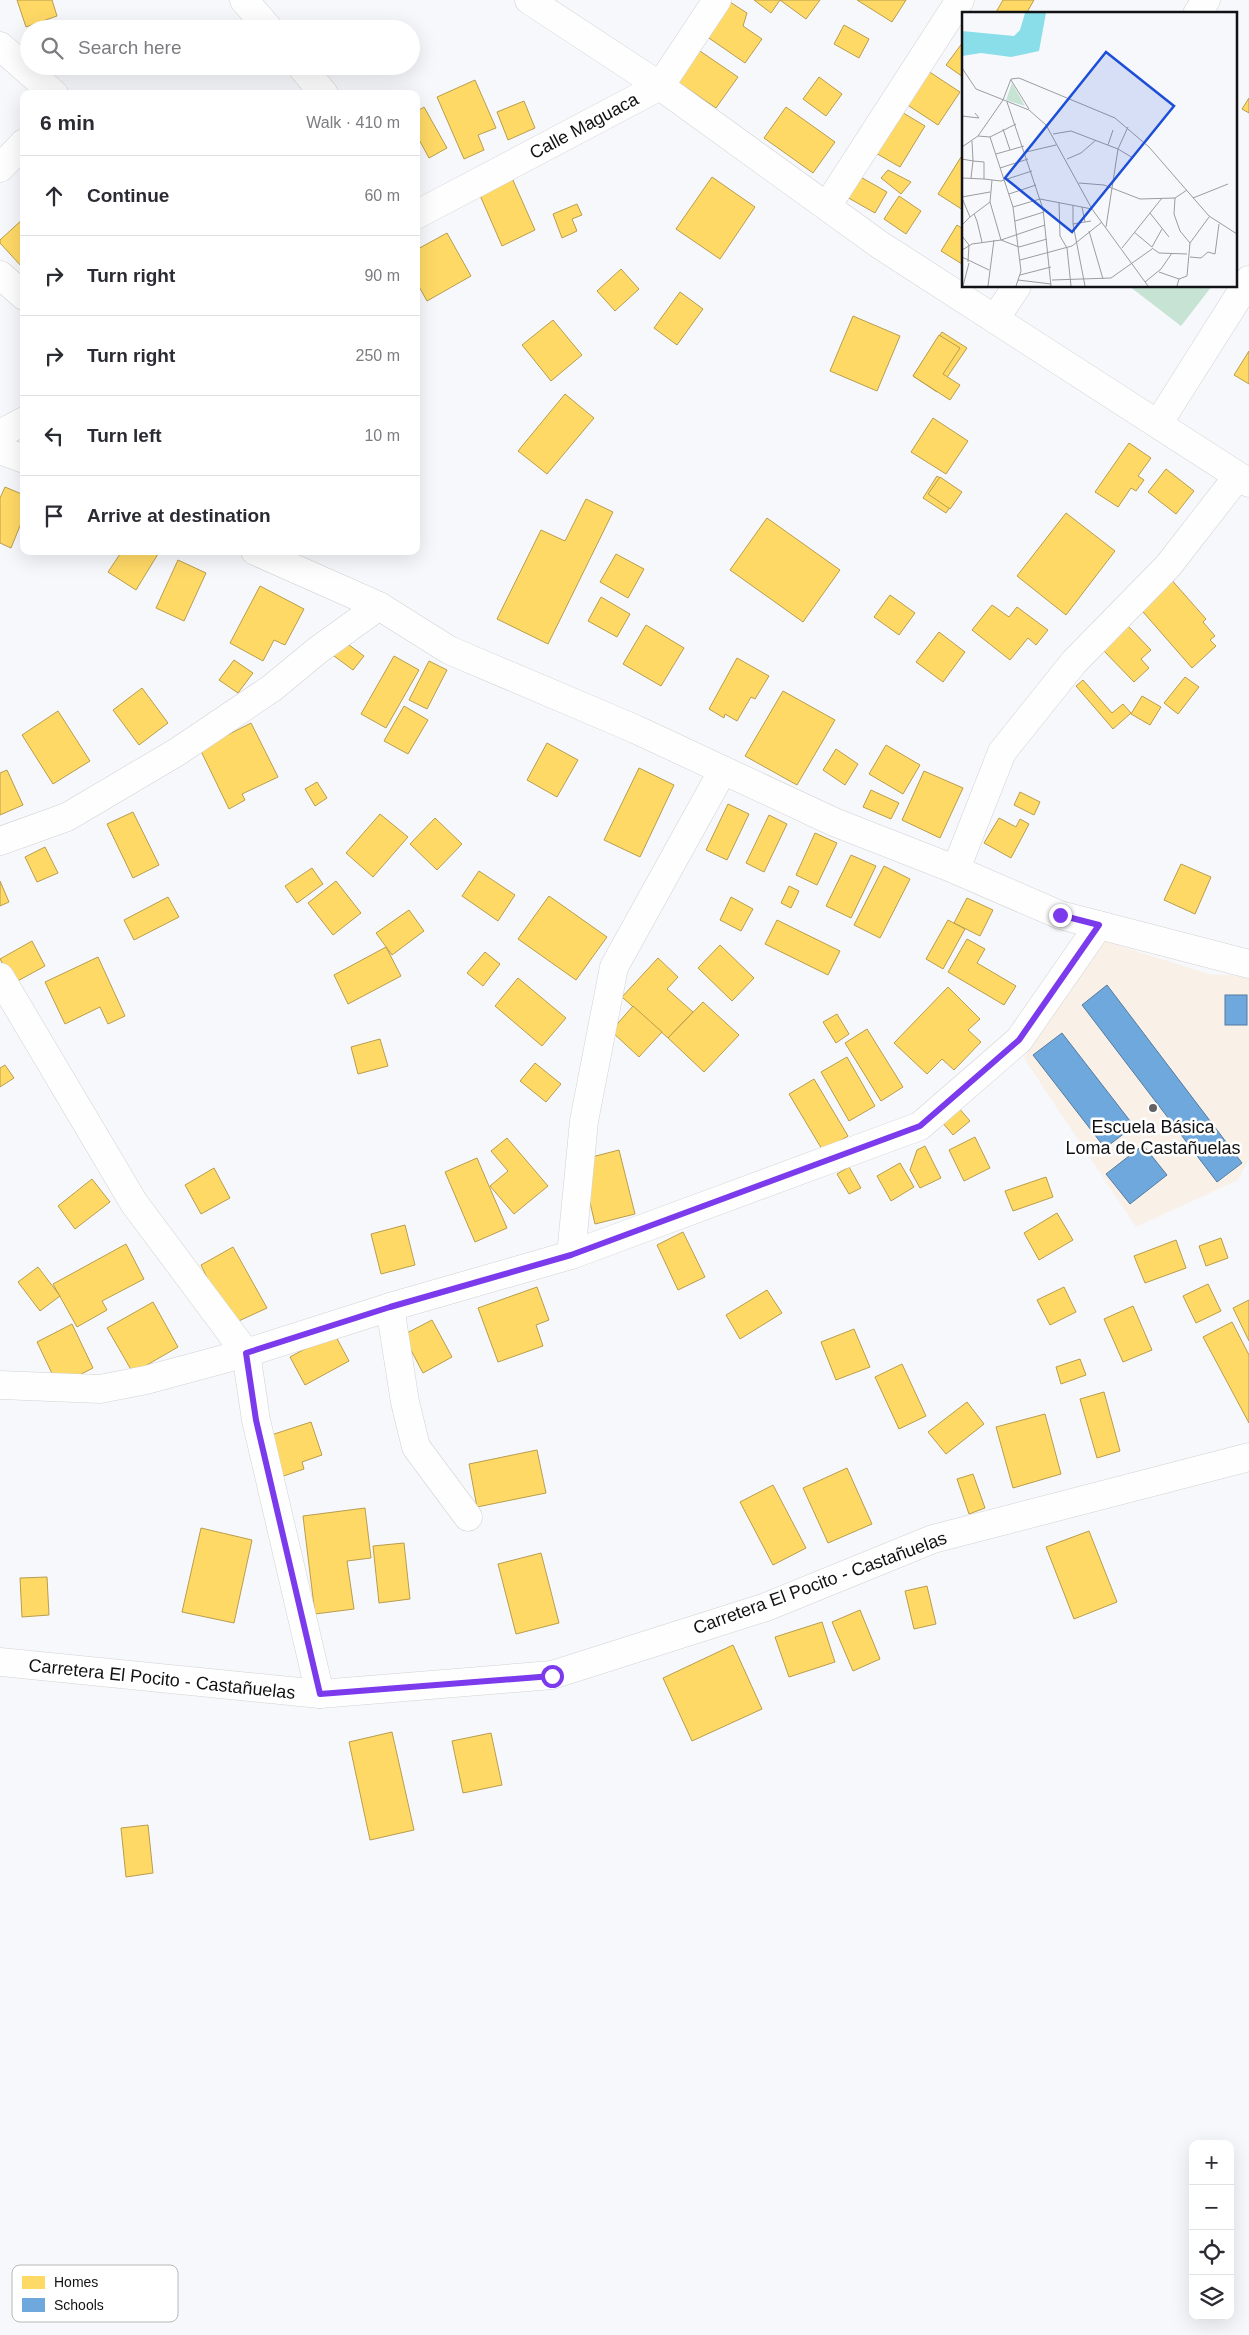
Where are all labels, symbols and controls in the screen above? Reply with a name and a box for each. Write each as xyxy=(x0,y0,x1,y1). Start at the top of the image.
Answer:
inset map xyxy=(962,12,1236,288)
search box xyxy=(20,20,420,75)
icon: search xyxy=(38,34,66,62)
text: Search here xyxy=(78,37,182,58)
street label: Calle Maguaca xyxy=(526,89,643,163)
text: 6 min xyxy=(40,111,95,134)
text: Walk · 410 m xyxy=(306,114,400,131)
icon: ahead xyxy=(40,182,68,210)
text: Continue xyxy=(87,185,169,206)
text: 60 m xyxy=(364,187,400,204)
icon: right xyxy=(40,262,68,290)
text: Turn right xyxy=(87,265,175,286)
text: 90 m xyxy=(364,267,400,284)
icon: right xyxy=(40,342,68,370)
text: Turn right xyxy=(87,345,175,366)
text: 250 m xyxy=(356,347,400,364)
icon: left xyxy=(40,422,68,450)
text: Turn left xyxy=(87,425,162,446)
text: 10 m xyxy=(364,427,400,444)
icon: arrive xyxy=(40,502,68,530)
text: Arrive at destination xyxy=(87,505,271,526)
route end xyxy=(1049,904,1072,927)
marker: Escuela Básica Loma de Castañuelas xyxy=(1147,1102,1159,1114)
place label: Escuela Básica Loma de Castañuelas xyxy=(1065,1117,1241,1158)
street label: Carretera El Pocito - Castañuelas xyxy=(691,1528,949,1638)
street label: Carretera El Pocito - Castañuelas xyxy=(28,1655,296,1703)
route start xyxy=(541,1665,564,1688)
map controls xyxy=(1189,2140,1234,2320)
button: + xyxy=(1189,2140,1234,2185)
button: − xyxy=(1189,2185,1234,2230)
button: locate xyxy=(1189,2230,1234,2275)
legend xyxy=(12,2265,178,2322)
text: Homes xyxy=(54,2274,98,2290)
button: layers xyxy=(1189,2275,1234,2320)
text: Schools xyxy=(54,2297,104,2313)

